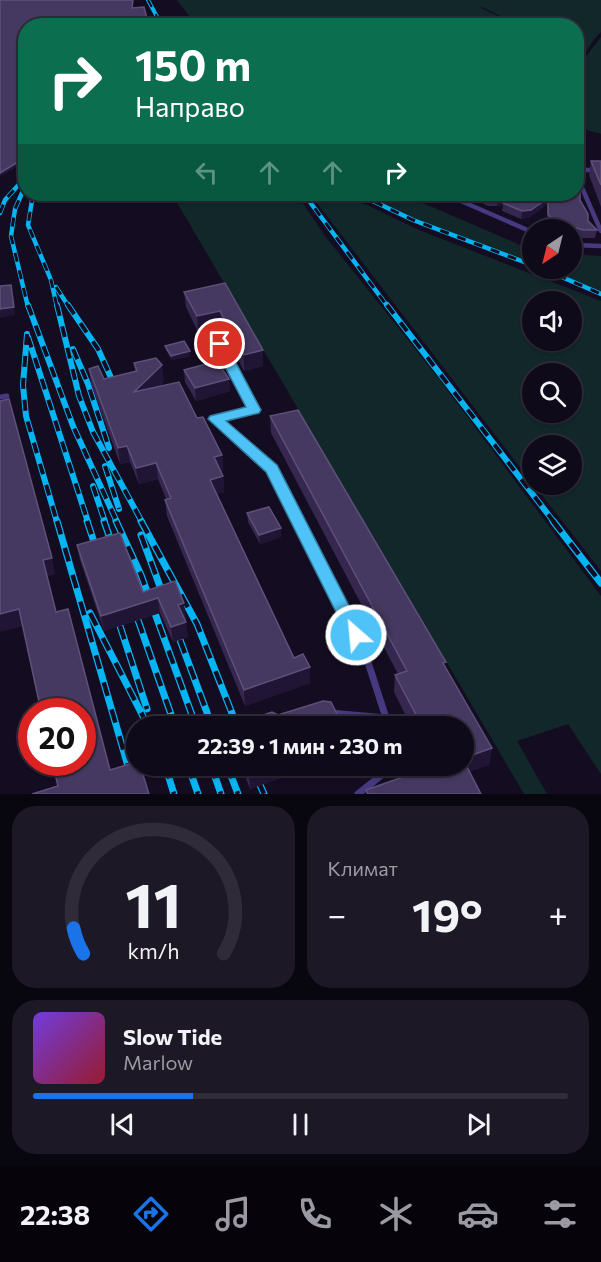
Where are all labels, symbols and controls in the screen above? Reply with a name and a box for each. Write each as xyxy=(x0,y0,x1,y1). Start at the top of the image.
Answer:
text: 150 m xyxy=(135,38,251,90)
icon: right xyxy=(36,42,114,120)
text: Направо xyxy=(135,90,245,123)
icon: left xyxy=(190,156,223,189)
icon: ahead xyxy=(253,156,286,189)
icon: ahead xyxy=(316,156,349,189)
icon: right xyxy=(379,156,412,189)
north arrow xyxy=(522,219,582,279)
map controls xyxy=(522,219,582,495)
button: sound xyxy=(522,291,582,351)
pin xyxy=(194,318,245,369)
icon: arrive xyxy=(203,327,236,360)
button: search xyxy=(522,363,582,423)
button: layers xyxy=(522,435,582,495)
position arrow xyxy=(324,603,388,667)
speed limit sign: 20 xyxy=(18,698,96,776)
text: 22:39 · 1 мин · 230 m xyxy=(197,732,403,759)
text: Климат xyxy=(328,856,398,880)
text: 11 xyxy=(125,865,181,941)
text: 19° xyxy=(412,886,483,941)
text: − xyxy=(328,893,346,934)
text: + xyxy=(549,893,568,934)
text: km/h xyxy=(127,937,179,963)
text: Slow Tide xyxy=(123,1023,222,1050)
text: Marlow xyxy=(123,1050,193,1074)
icon: previous xyxy=(106,1108,139,1141)
icon: pause xyxy=(284,1108,317,1141)
icon: next xyxy=(462,1108,495,1141)
icon: directions xyxy=(130,1193,172,1235)
icon: music xyxy=(212,1193,254,1235)
icon: phone xyxy=(294,1193,336,1235)
icon: climate xyxy=(375,1193,417,1235)
icon: car xyxy=(457,1193,499,1235)
icon: filters xyxy=(539,1193,581,1235)
text: 22:38 xyxy=(20,1198,90,1231)

